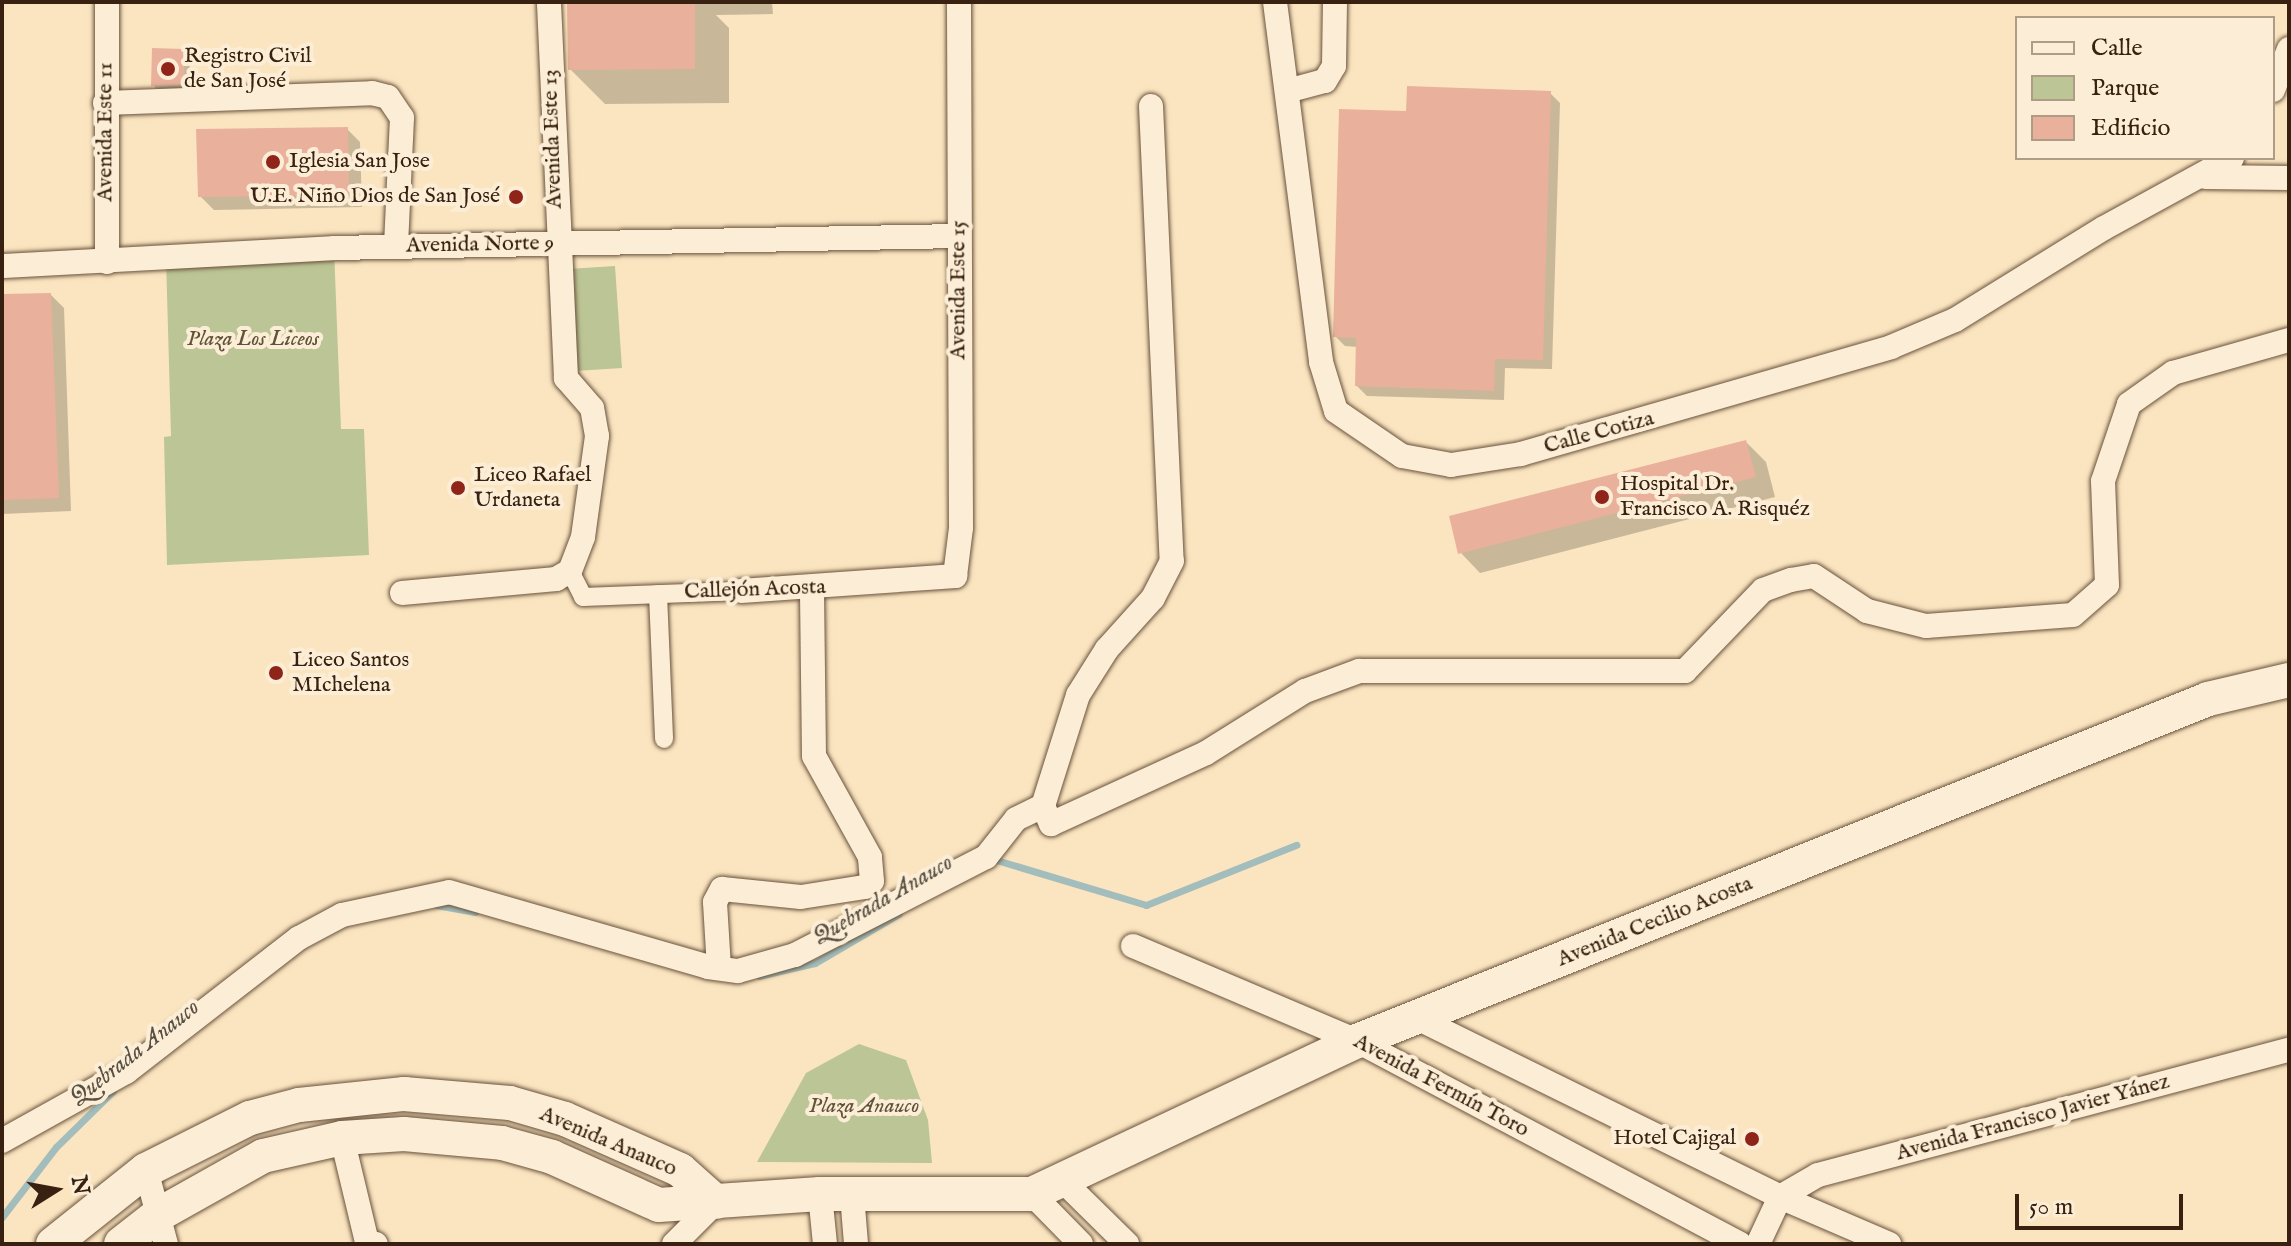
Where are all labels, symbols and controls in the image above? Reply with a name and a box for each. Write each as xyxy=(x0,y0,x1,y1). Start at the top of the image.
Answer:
legend xyxy=(2015,16,2275,160)
text: Calle xyxy=(2091,33,2143,64)
place label: Registro Civil de San José xyxy=(184,43,312,94)
marker: Registro Civil de San José xyxy=(159,60,177,78)
street label: Avenida Este 11 xyxy=(93,62,119,202)
street label: Avenida Este 13 xyxy=(537,69,569,209)
text: Parque xyxy=(2091,73,2159,104)
text: Edificio xyxy=(2091,113,2170,144)
place label: Iglesia San Jose xyxy=(289,149,430,175)
marker: Iglesia San Jose xyxy=(264,153,282,171)
place label: U.E. Niño Dios de San José xyxy=(250,184,500,210)
marker: U.E. Niño Dios de San José xyxy=(507,188,525,206)
street label: Avenida Este 15 xyxy=(946,220,972,360)
street label: Avenida Norte 9 xyxy=(406,231,554,259)
park label: Plaza Los Liceos xyxy=(187,327,319,353)
street label: Calle Cotiza xyxy=(1541,406,1657,460)
place label: Liceo Rafael Urdaneta xyxy=(474,462,591,514)
place label: Hospital Dr. Francisco A. Risquéz xyxy=(1620,471,1810,522)
marker: Liceo Rafael Urdaneta xyxy=(449,479,467,497)
marker: Hospital Dr. Francisco A. Risquéz xyxy=(1591,486,1613,508)
street label: Callejón Acosta xyxy=(684,574,826,606)
place label: Liceo Santos MIchelena xyxy=(292,647,409,698)
marker: Liceo Santos MIchelena xyxy=(267,664,285,682)
water label: Quebrada Anauco xyxy=(808,848,958,952)
street label: Avenida Cecilio Acosta xyxy=(1554,871,1756,973)
water label: Quebrada Anauco xyxy=(64,993,206,1113)
street label: Avenida Fermín Toro xyxy=(1349,1029,1533,1143)
street label: Avenida Francisco Javier Yánez xyxy=(1893,1069,2173,1167)
park label: Plaza Anauco xyxy=(809,1094,919,1120)
street label: Avenida Anauco xyxy=(535,1101,681,1183)
place label: Hotel Cajigal xyxy=(1613,1126,1736,1152)
marker: Hotel Cajigal xyxy=(1743,1130,1761,1148)
north arrow xyxy=(16,1150,96,1230)
text: N xyxy=(64,1173,95,1197)
scale bar xyxy=(2019,1178,2187,1228)
text: 50 m xyxy=(2029,1192,2073,1223)

